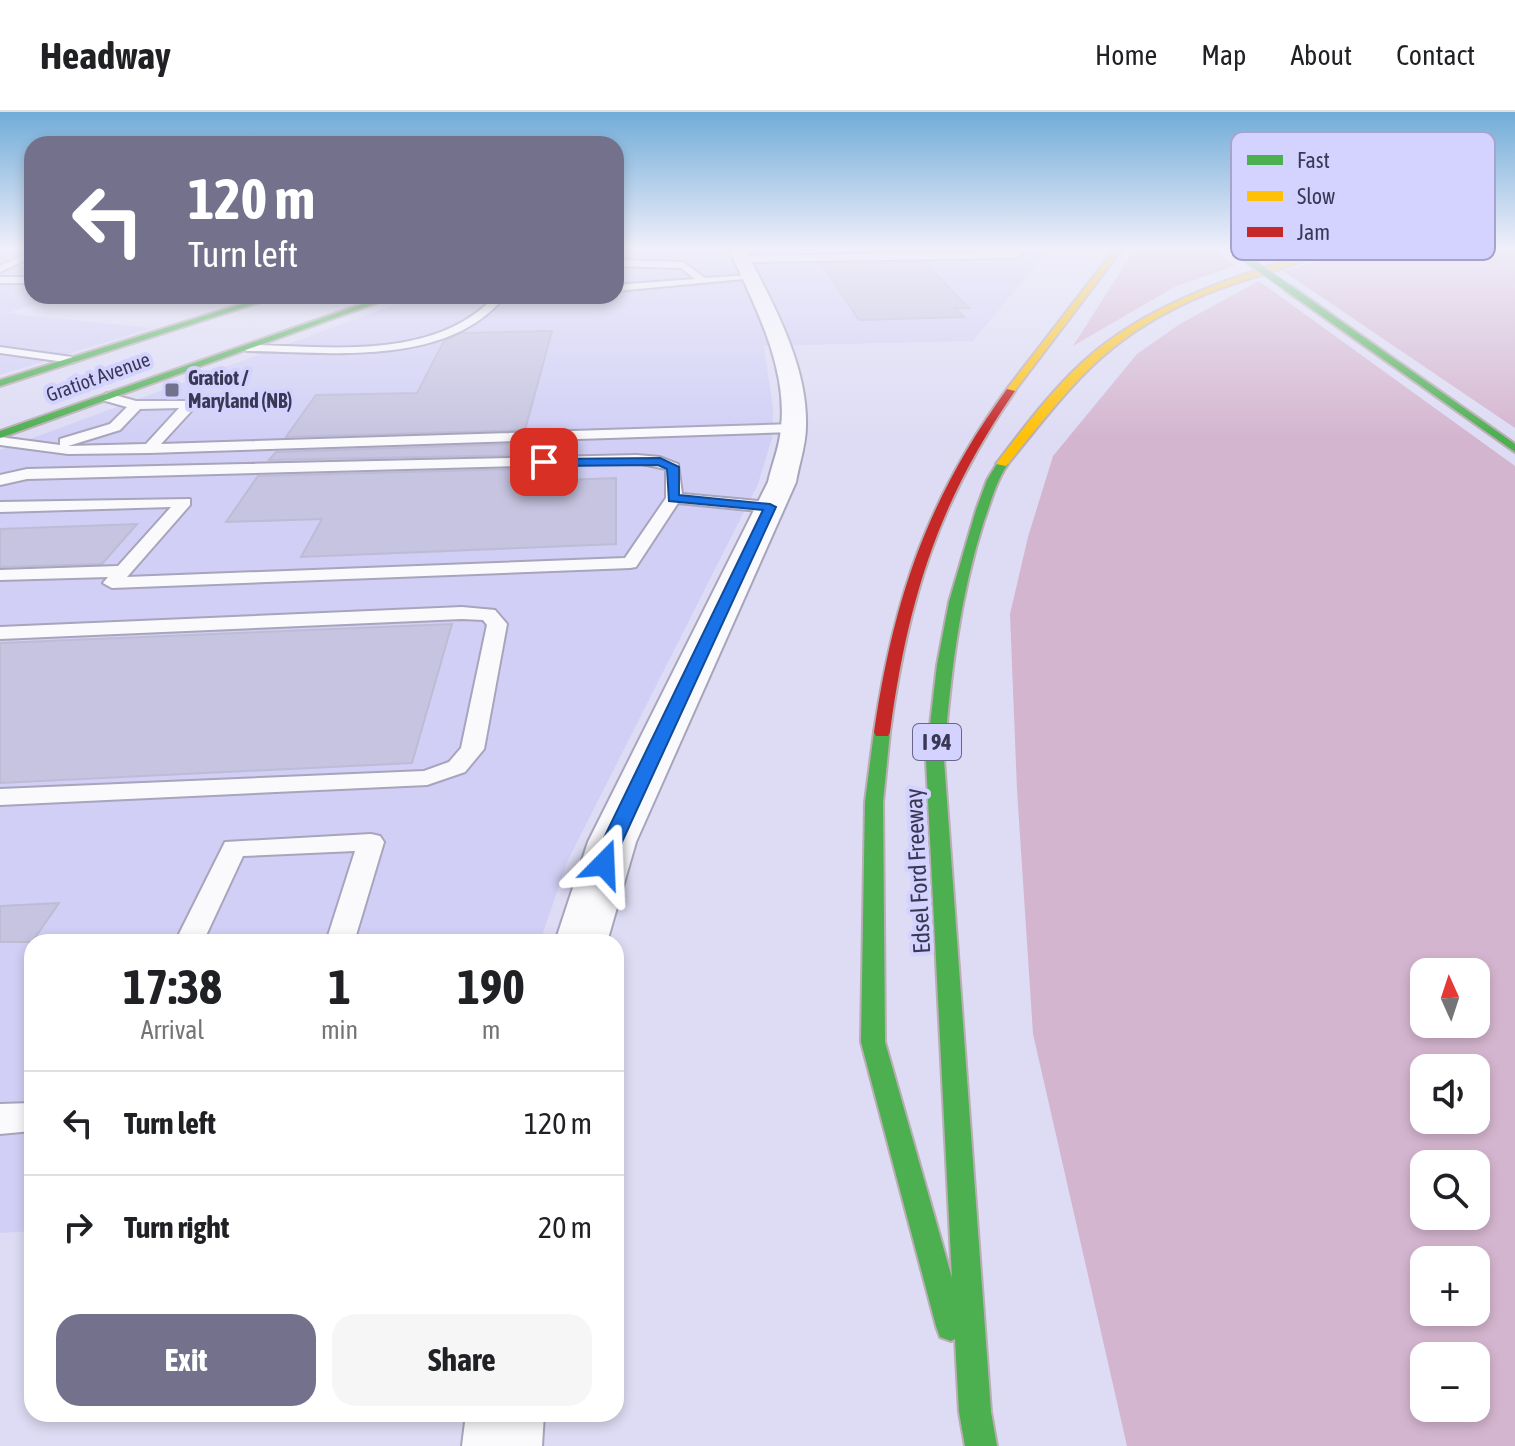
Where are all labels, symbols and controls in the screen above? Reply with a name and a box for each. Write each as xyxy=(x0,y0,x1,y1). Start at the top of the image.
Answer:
text: Headway xyxy=(40,34,171,77)
text: Home xyxy=(1095,39,1157,71)
text: Map xyxy=(1201,39,1246,71)
text: About xyxy=(1290,39,1352,71)
text: Contact xyxy=(1396,39,1475,71)
legend xyxy=(1231,132,1495,260)
text: Fast xyxy=(1297,147,1330,173)
text: 120 m xyxy=(188,167,315,231)
icon: left xyxy=(56,168,160,272)
text: Slow xyxy=(1297,183,1335,209)
text: Jam xyxy=(1297,219,1330,245)
text: Turn left xyxy=(188,233,298,275)
street label: Gratiot Avenue xyxy=(43,347,153,406)
place label: Gratiot / Maryland (NB) xyxy=(188,366,292,412)
marker: Gratiot / Maryland (NB) xyxy=(163,381,181,399)
pin xyxy=(510,428,578,496)
icon: arrive xyxy=(522,440,566,484)
road number: I 94 xyxy=(913,724,961,760)
street label: Edsel Ford Freeway xyxy=(900,787,935,954)
position arrow xyxy=(562,822,646,906)
north arrow xyxy=(1410,958,1490,1038)
map controls xyxy=(1410,958,1490,1422)
text: 17:38 xyxy=(123,959,222,1014)
text: 1 xyxy=(328,959,351,1014)
text: 190 xyxy=(457,959,525,1014)
text: Arrival xyxy=(141,1015,204,1045)
text: min xyxy=(321,1015,358,1045)
text: m xyxy=(482,1015,500,1045)
button: sound xyxy=(1410,1054,1490,1134)
icon: left xyxy=(56,1101,100,1145)
text: Turn left xyxy=(124,1106,216,1140)
text: 120 m xyxy=(524,1106,592,1140)
button: search xyxy=(1410,1150,1490,1230)
icon: right xyxy=(56,1205,100,1249)
text: Turn right xyxy=(124,1210,230,1244)
text: 20 m xyxy=(538,1210,592,1244)
button: + xyxy=(1410,1246,1490,1326)
button: Exit xyxy=(56,1314,316,1406)
button: Share xyxy=(332,1314,592,1406)
button: − xyxy=(1410,1342,1490,1422)

